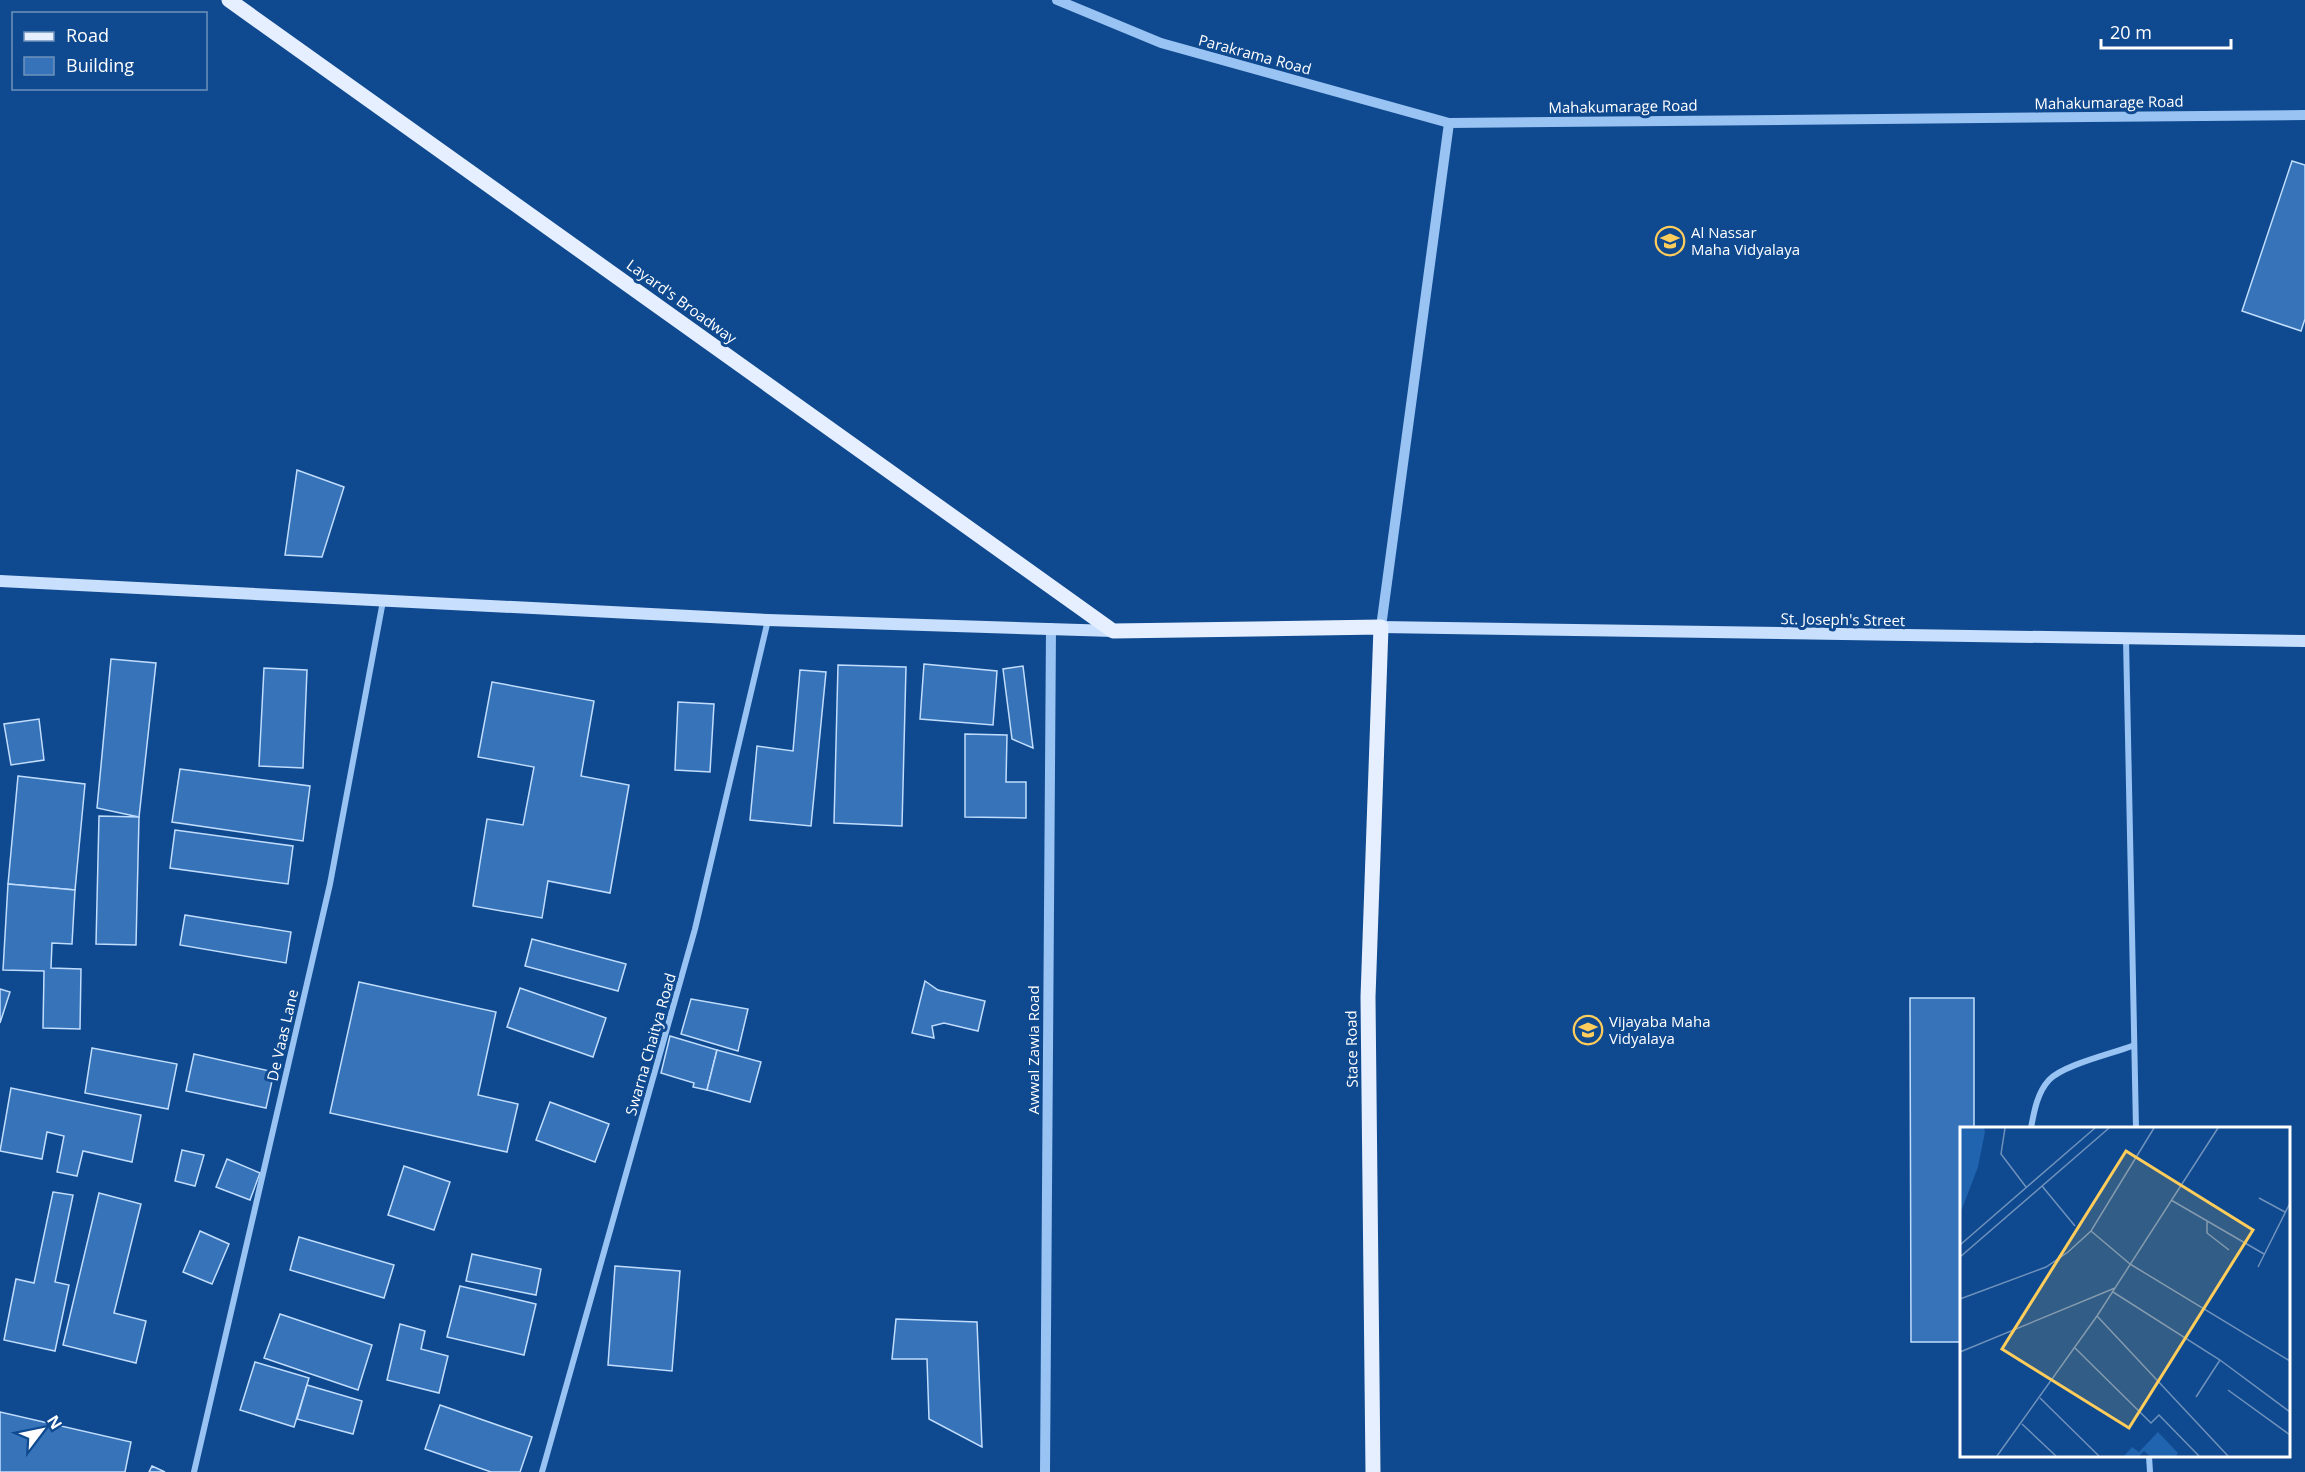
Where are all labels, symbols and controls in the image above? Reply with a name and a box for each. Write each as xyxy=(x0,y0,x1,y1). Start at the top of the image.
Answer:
legend xyxy=(12,12,207,90)
scale bar xyxy=(2101,12,2232,50)
text: 20 m xyxy=(2110,20,2152,44)
text: Road xyxy=(66,23,109,47)
street label: Parakrama Road xyxy=(1196,29,1314,79)
text: Building xyxy=(66,53,134,77)
street label: Mahakumarage Road xyxy=(2034,91,2184,113)
street label: Mahakumarage Road xyxy=(1548,95,1698,117)
place label: Al Nassar Maha Vidyalaya xyxy=(1691,222,1800,259)
school or university icon: Al Nassar Maha Vidyalaya xyxy=(1654,225,1686,257)
street label: Layard's Broadway xyxy=(623,254,741,348)
street label: St. Joseph's Street xyxy=(1781,608,1905,630)
street label: Swarna Chaitya Road xyxy=(620,970,680,1118)
street label: Awwal Zawia Road xyxy=(1023,985,1043,1115)
street label: De Vaas Lane xyxy=(262,987,302,1083)
street label: Stace Road xyxy=(1340,1010,1362,1088)
place label: Vijayaba Maha Vidyalaya xyxy=(1609,1011,1710,1048)
school or university icon: Vijayaba Maha Vidyalaya xyxy=(1572,1014,1604,1046)
inset map xyxy=(1960,1127,2290,1457)
north arrow xyxy=(12,1400,72,1460)
text: N xyxy=(42,1411,67,1433)

